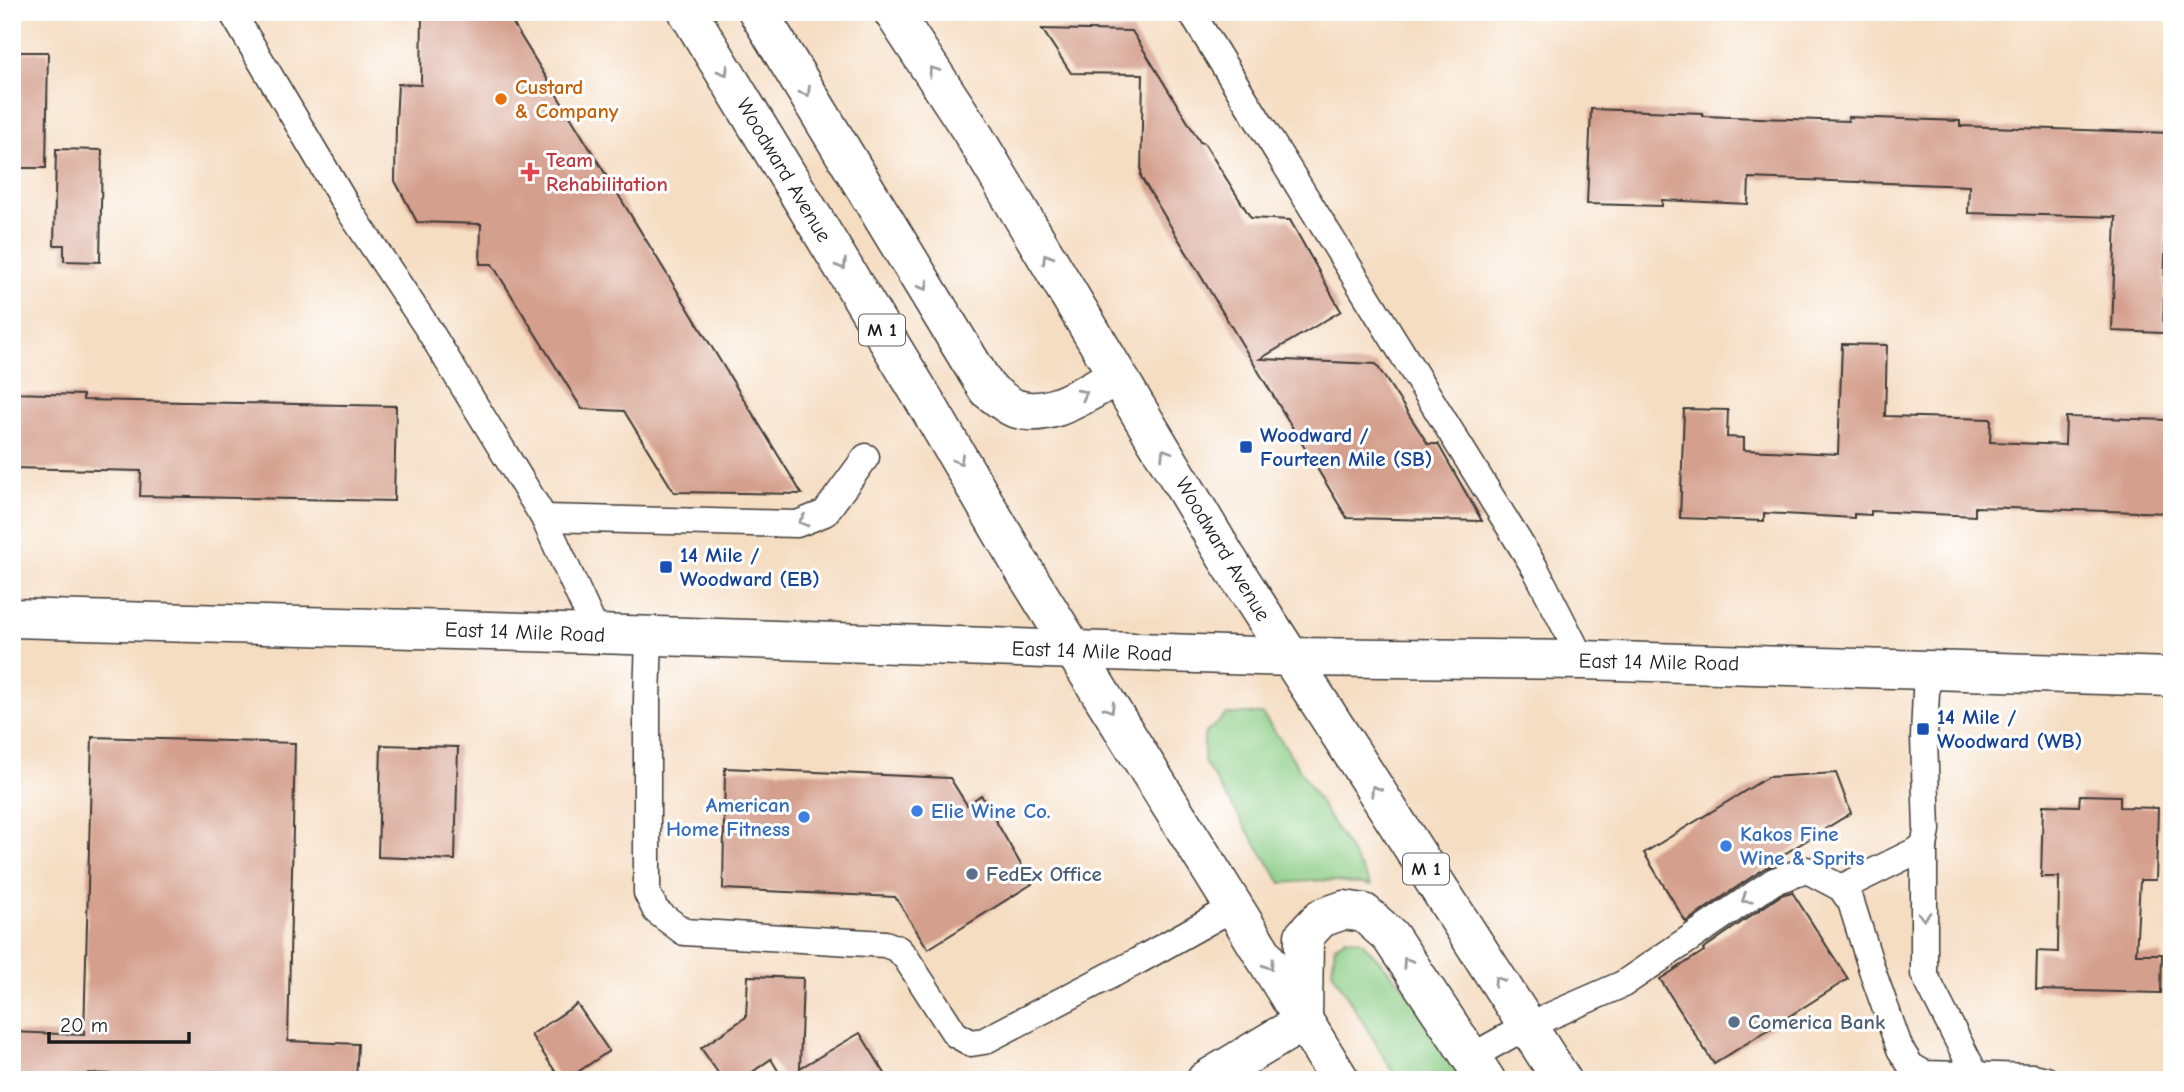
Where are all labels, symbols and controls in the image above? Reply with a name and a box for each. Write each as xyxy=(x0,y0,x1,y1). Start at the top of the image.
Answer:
one-way arrow xyxy=(715,63,728,76)
one-way arrow xyxy=(929,66,941,79)
place label: Custard & Company xyxy=(515,75,619,123)
one-way arrow xyxy=(798,84,811,97)
marker: Custard & Company xyxy=(493,91,509,107)
street label: Woodward Avenue xyxy=(732,94,836,246)
place label: Team Rehabilitation xyxy=(546,148,668,196)
marker: Team Rehabilitation xyxy=(520,162,540,182)
one-way arrow xyxy=(1042,253,1055,266)
one-way arrow xyxy=(834,257,847,270)
one-way arrow xyxy=(916,279,929,292)
road number: M 1 xyxy=(859,314,905,346)
one-way arrow xyxy=(1076,388,1088,402)
place label: Woodward / Fourteen Mile (SB) xyxy=(1260,423,1432,471)
marker: Woodward / Fourteen Mile (SB) xyxy=(1238,439,1254,455)
one-way arrow xyxy=(1160,448,1173,461)
one-way arrow xyxy=(951,452,964,465)
street label: Woodward Avenue xyxy=(1171,473,1275,625)
one-way arrow xyxy=(797,512,809,527)
place label: 14 Mile / Woodward (EB) xyxy=(680,543,820,591)
marker: 14 Mile / Woodward (EB) xyxy=(658,559,674,575)
street label: East 14 Mile Road xyxy=(444,617,606,647)
street label: East 14 Mile Road xyxy=(1011,636,1173,666)
street label: East 14 Mile Road xyxy=(1579,649,1739,675)
one-way arrow xyxy=(1101,700,1114,713)
place label: 14 Mile / Woodward (WB) xyxy=(1937,705,2082,753)
marker: 14 Mile / Woodward (WB) xyxy=(1915,721,1931,737)
one-way arrow xyxy=(1371,784,1384,797)
place label: American Home Fitness xyxy=(666,793,790,841)
place label: Elie Wine Co. xyxy=(931,799,1051,823)
marker: Elie Wine Co. xyxy=(909,803,925,819)
marker: American Home Fitness xyxy=(796,809,812,825)
place label: Kakos Fine Wine & Sprits xyxy=(1740,822,1865,870)
marker: Kakos Fine Wine & Sprits xyxy=(1718,838,1734,854)
road number: M 1 xyxy=(1403,854,1449,884)
place label: FedEx Office xyxy=(986,862,1102,886)
marker: FedEx Office xyxy=(964,866,980,882)
one-way arrow xyxy=(1741,891,1754,904)
one-way arrow xyxy=(1916,911,1932,921)
one-way arrow xyxy=(1261,957,1274,970)
one-way arrow xyxy=(1403,957,1415,970)
one-way arrow xyxy=(1494,976,1507,989)
scale bar xyxy=(49,1001,189,1045)
place label: Comerica Bank xyxy=(1748,1010,1886,1034)
text: 20 m xyxy=(60,1013,108,1037)
marker: Comerica Bank xyxy=(1726,1014,1742,1030)

